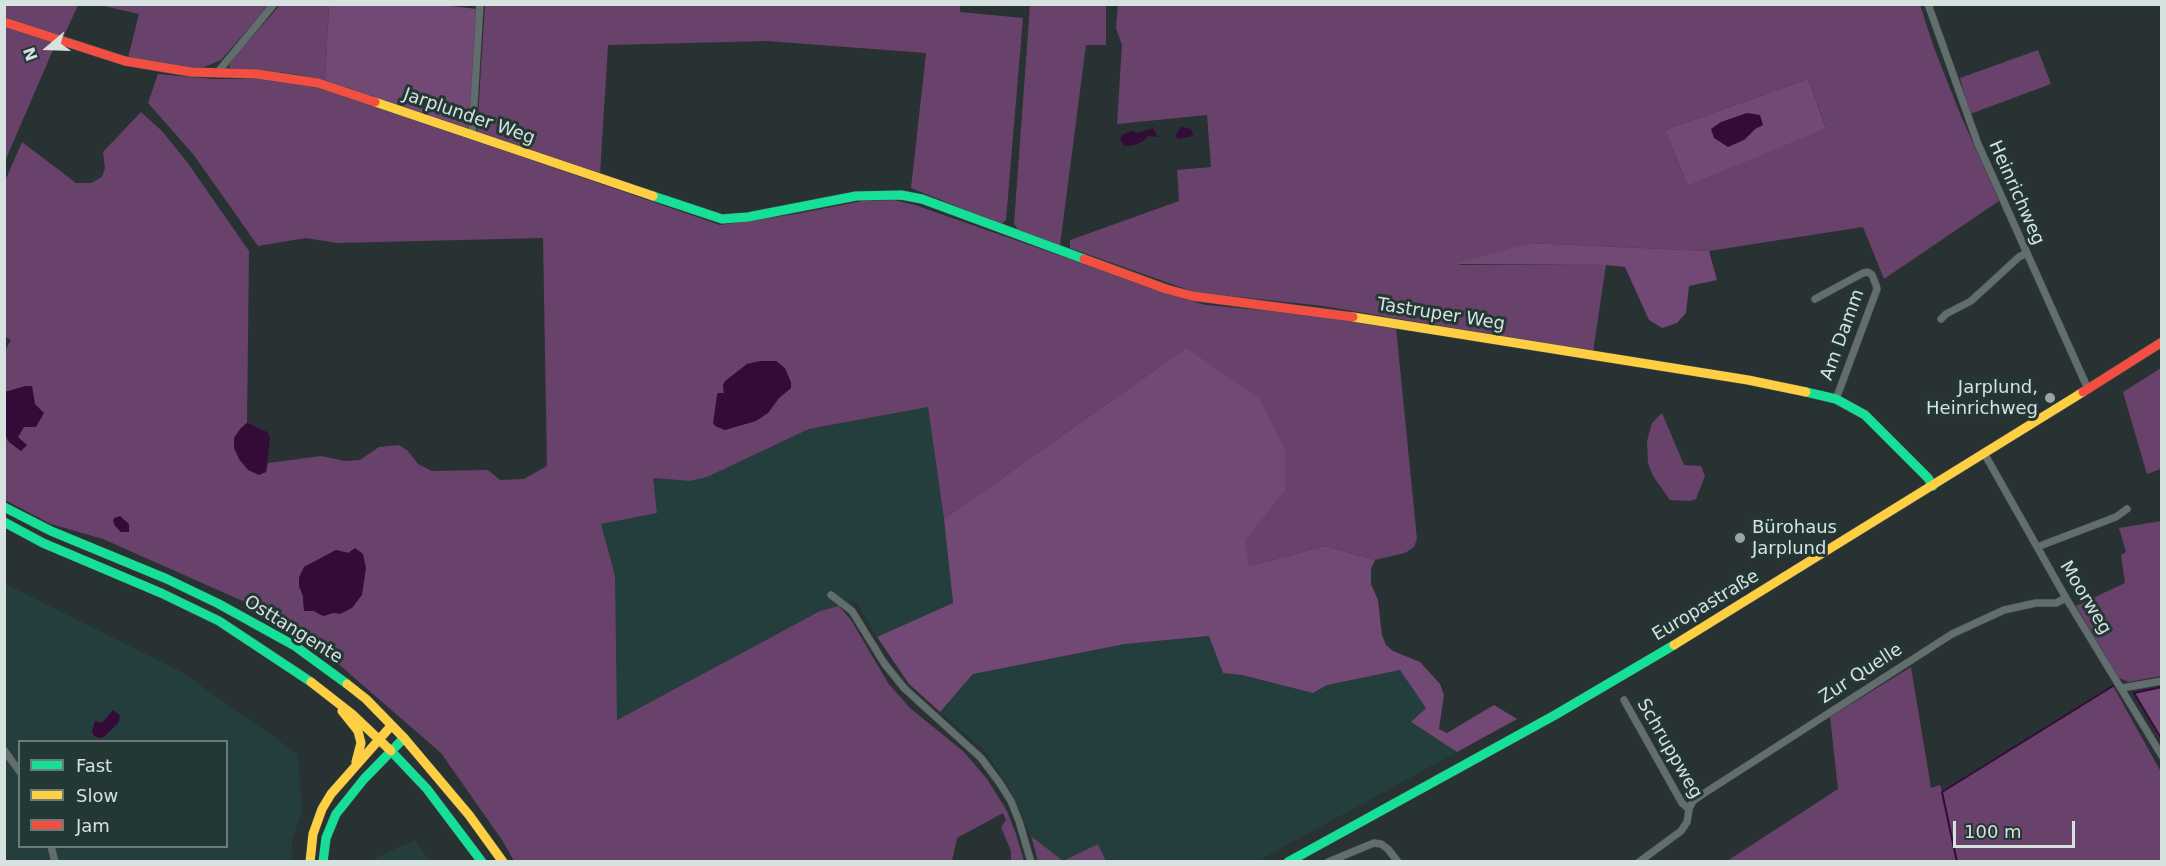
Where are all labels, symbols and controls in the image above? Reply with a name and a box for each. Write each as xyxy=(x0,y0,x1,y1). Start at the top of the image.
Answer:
north arrow xyxy=(18,18,78,78)
text: N xyxy=(19,45,42,63)
street label: Jarplunder Weg xyxy=(400,84,538,150)
street label: Heinrichweg xyxy=(1983,137,2049,249)
street label: Am Damm xyxy=(1817,286,1869,384)
street label: Tastruper Weg xyxy=(1376,294,1506,336)
place label: Jarplund, Heinrichweg xyxy=(1926,377,2038,420)
marker: Jarplund, Heinrichweg xyxy=(2043,391,2057,405)
place label: Bürohaus Jarplund xyxy=(1752,517,1837,560)
marker: Bürohaus Jarplund xyxy=(1733,531,1747,545)
street label: Moorweg xyxy=(2055,557,2115,639)
street label: Europastraße xyxy=(1649,566,1763,646)
street label: Osttangente xyxy=(240,591,346,669)
street label: Zur Quelle xyxy=(1815,639,1907,709)
street label: Schruppweg xyxy=(1632,695,1706,803)
legend xyxy=(18,740,228,848)
text: Fast xyxy=(76,755,112,776)
text: Slow xyxy=(76,785,118,806)
scale bar xyxy=(1956,809,2078,847)
text: Jam xyxy=(76,815,110,836)
text: 100 m xyxy=(1964,821,2022,842)

